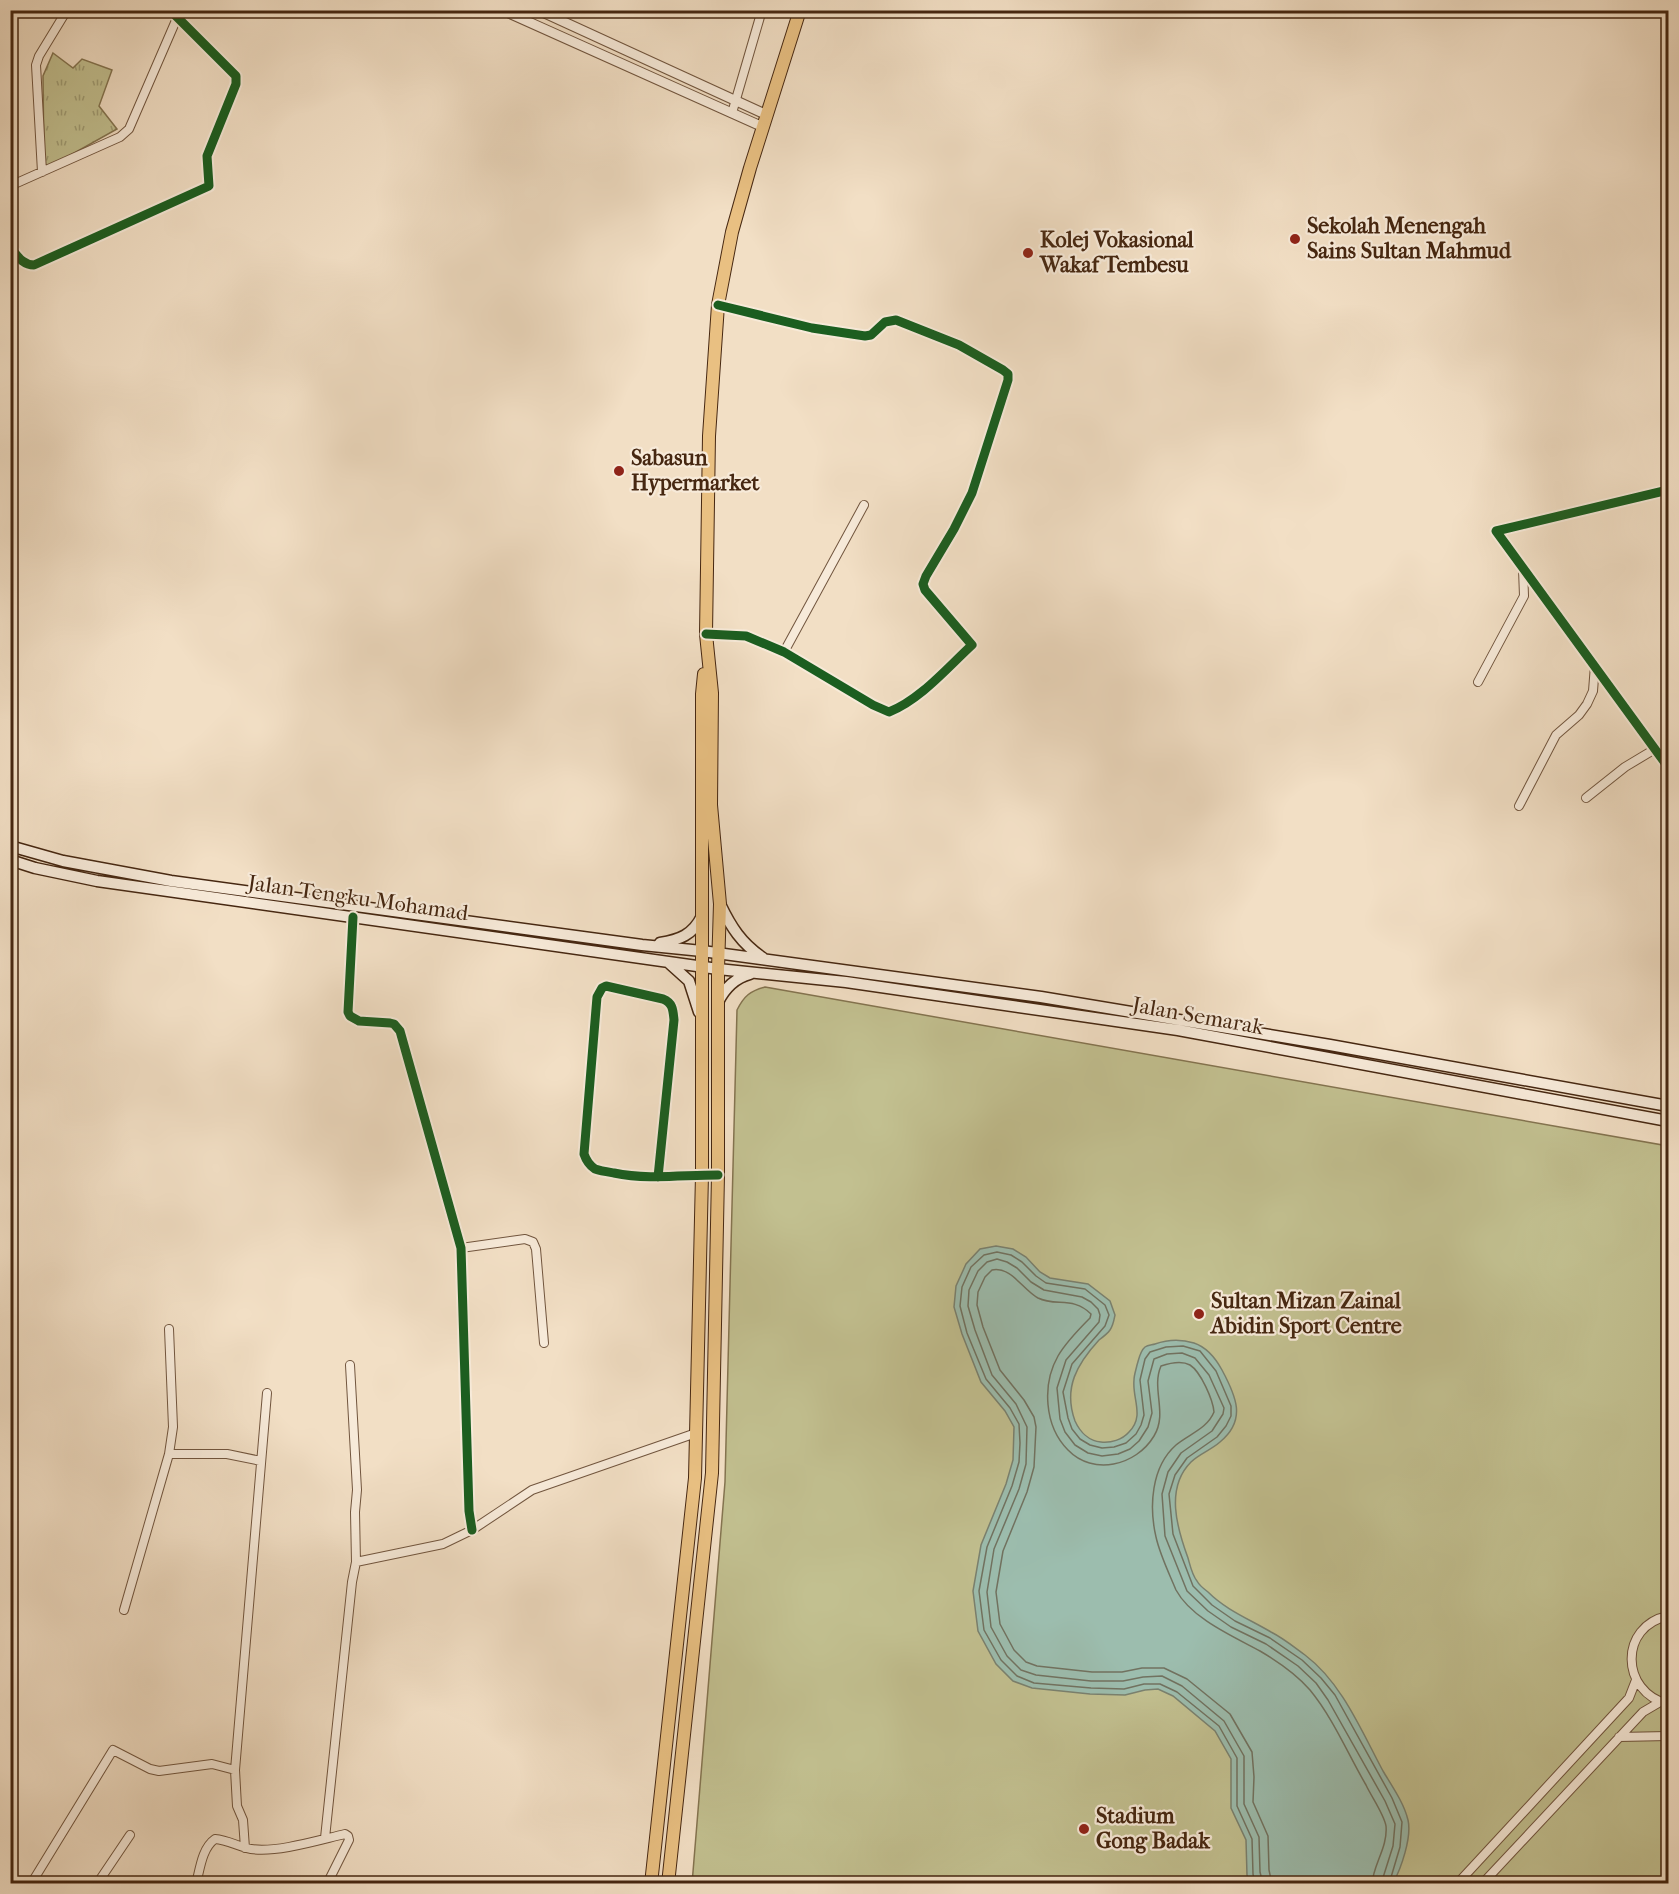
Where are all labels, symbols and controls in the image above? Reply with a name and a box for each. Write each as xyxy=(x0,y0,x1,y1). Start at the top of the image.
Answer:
place label: Sekolah Menengah Sains Sultan Mahmud xyxy=(1307,213,1512,264)
place label: Kolej Vokasional Wakaf Tembesu xyxy=(1039,227,1195,278)
marker: Sekolah Menengah Sains Sultan Mahmud xyxy=(1288,232,1302,246)
marker: Kolej Vokasional Wakaf Tembesu xyxy=(1021,246,1035,260)
place label: Sabasun Hypermarket xyxy=(631,445,760,496)
marker: Sabasun Hypermarket xyxy=(612,464,626,478)
street label: Jalan Tengku Mohamad xyxy=(244,869,471,926)
street label: Jalan Semarak xyxy=(1128,991,1267,1040)
place label: Sultan Mizan Zainal Abidin Sport Centre xyxy=(1209,1288,1402,1339)
marker: Sultan Mizan Zainal Abidin Sport Centre xyxy=(1192,1307,1206,1321)
place label: Stadium Gong Badak xyxy=(1096,1803,1210,1854)
marker: Stadium Gong Badak xyxy=(1077,1822,1091,1836)

